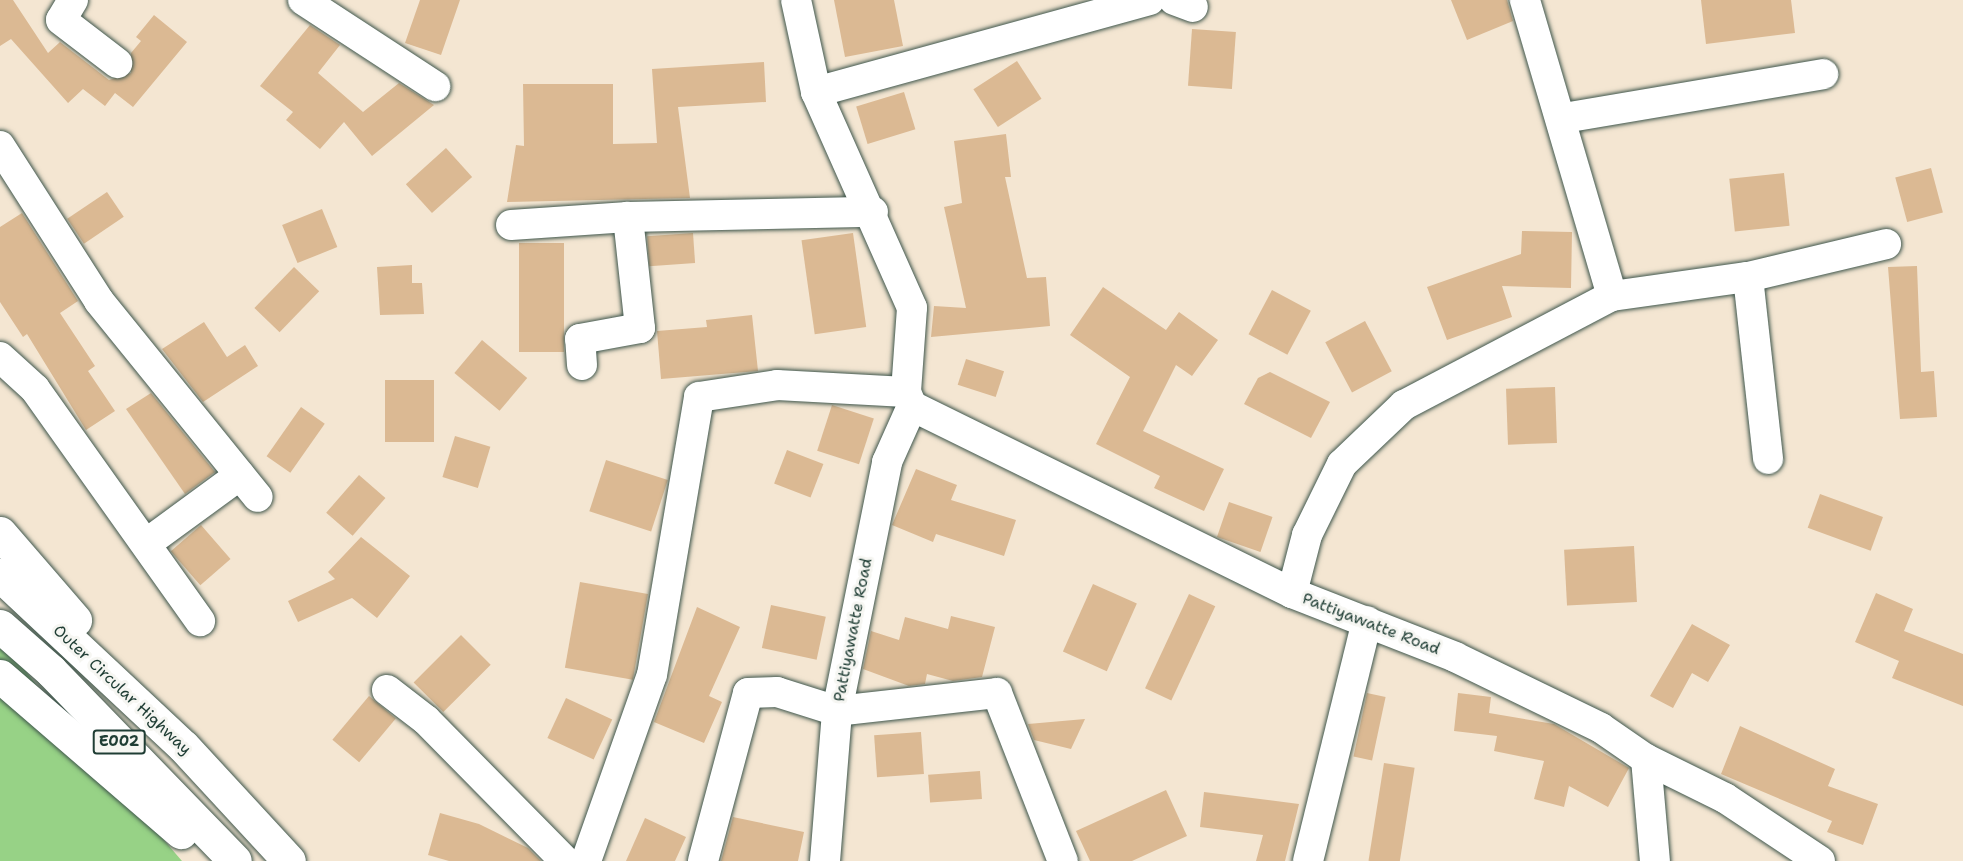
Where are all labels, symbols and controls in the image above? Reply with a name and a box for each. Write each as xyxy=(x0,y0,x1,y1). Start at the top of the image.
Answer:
street label: Pattiyawatte Road xyxy=(830,557,876,703)
street label: Pattiyawatte Road xyxy=(1299,589,1443,659)
street label: Outer Circular Highway xyxy=(49,621,195,759)
road number: E002 xyxy=(92,730,146,754)

